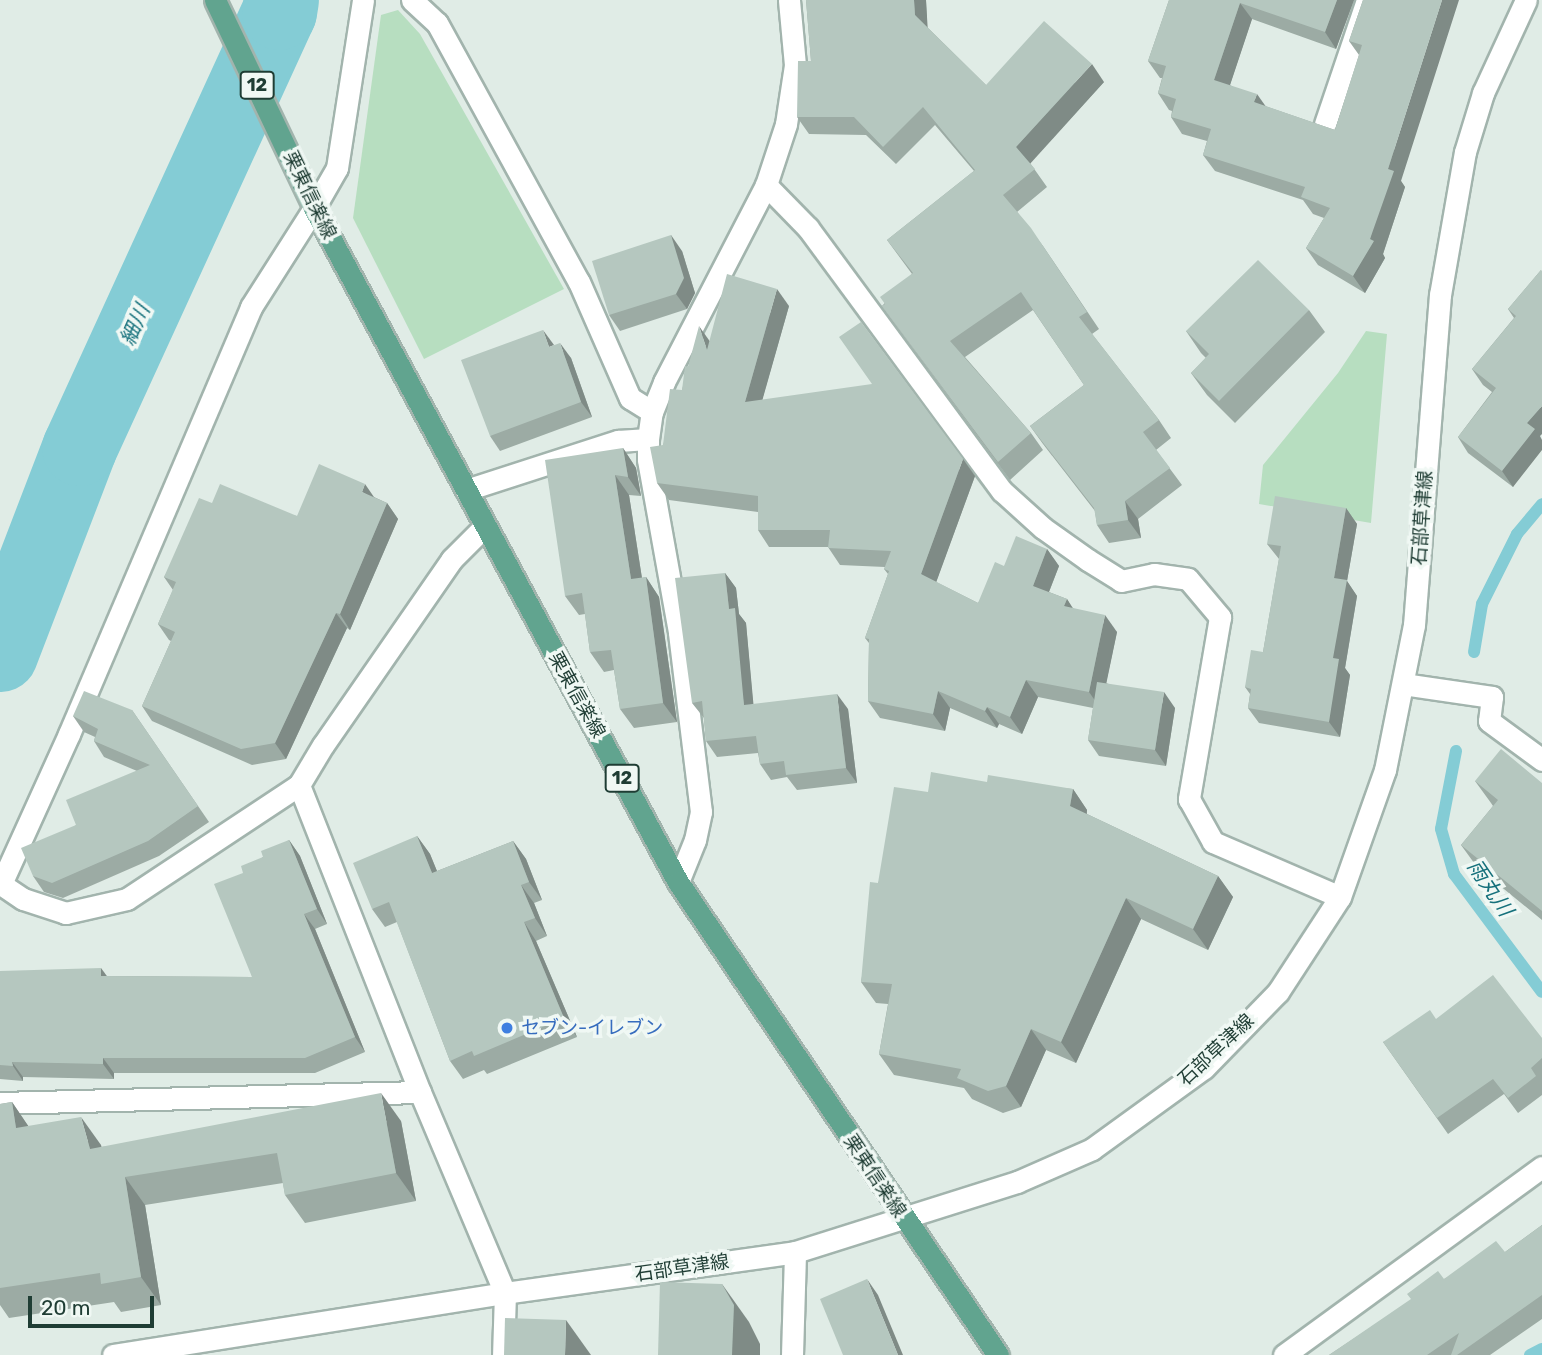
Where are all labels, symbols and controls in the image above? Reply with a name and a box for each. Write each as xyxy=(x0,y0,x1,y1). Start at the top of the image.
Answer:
road number: 12 xyxy=(240,70,274,100)
street label: 栗東信楽線 xyxy=(279,147,341,243)
water label: 細川 xyxy=(115,301,155,349)
street label: 石部草津線 xyxy=(1407,470,1437,566)
street label: 栗東信楽線 xyxy=(544,648,610,742)
road number: 12 xyxy=(604,764,640,792)
water label: 雨丸川 xyxy=(1462,855,1518,921)
street label: 石部草津線 xyxy=(1173,1009,1259,1091)
place label: セブン-イレブン xyxy=(521,1017,663,1039)
marker: セブン-イレブン xyxy=(499,1020,515,1036)
street label: 栗東信楽線 xyxy=(839,1130,911,1222)
street label: 石部草津線 xyxy=(633,1250,731,1286)
scale bar xyxy=(32,1282,158,1326)
text: 20 m xyxy=(41,1295,90,1320)

